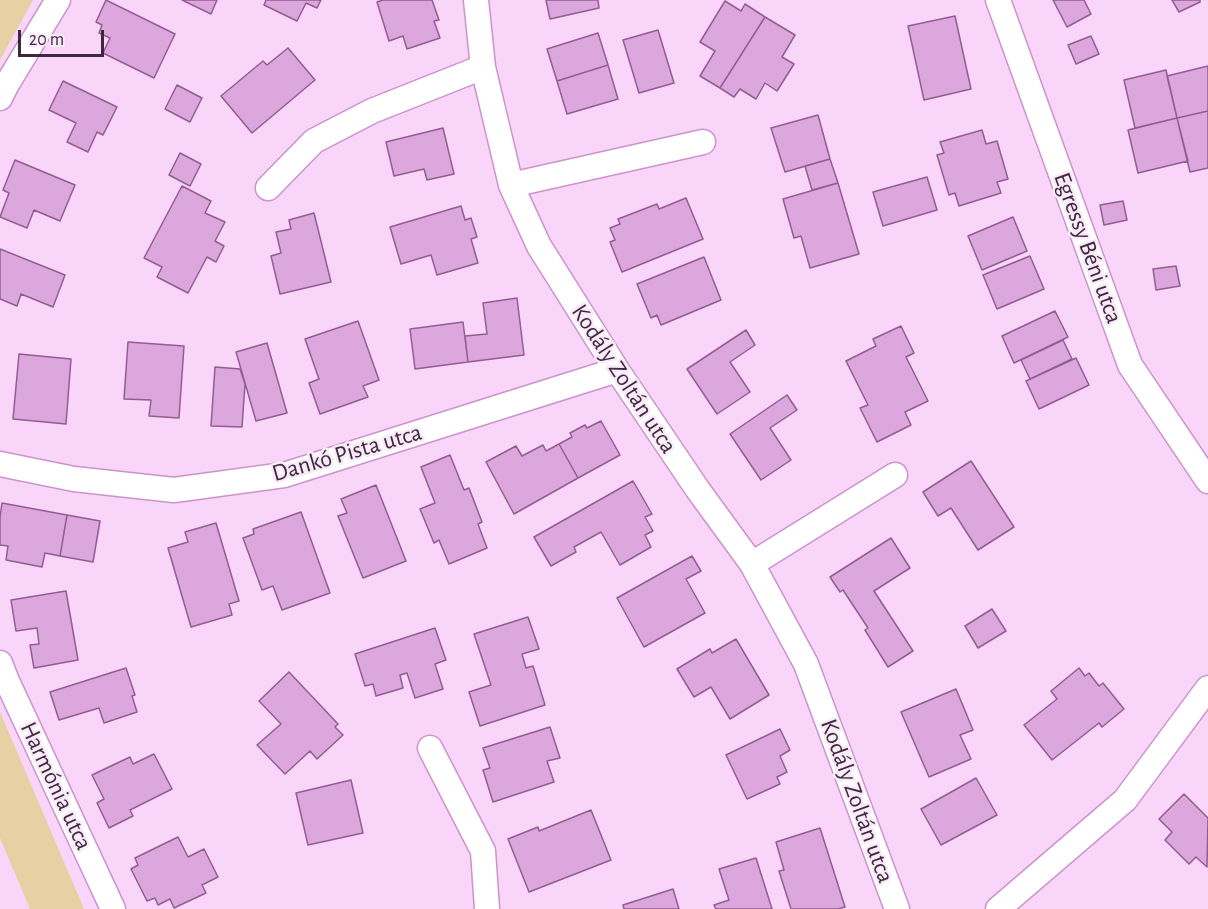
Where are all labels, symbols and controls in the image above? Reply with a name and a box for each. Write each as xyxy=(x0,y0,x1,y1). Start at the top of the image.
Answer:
scale bar xyxy=(21,18,106,56)
text: 20 m xyxy=(29,31,64,49)
street label: Egressy Béni utca xyxy=(1047,169,1129,327)
street label: Kodály Zoltán utca xyxy=(565,299,683,459)
street label: Dankó Pista utca xyxy=(269,418,425,488)
street label: Kodály Zoltán utca xyxy=(814,715,900,887)
street label: Harmónia utca xyxy=(14,717,98,855)

